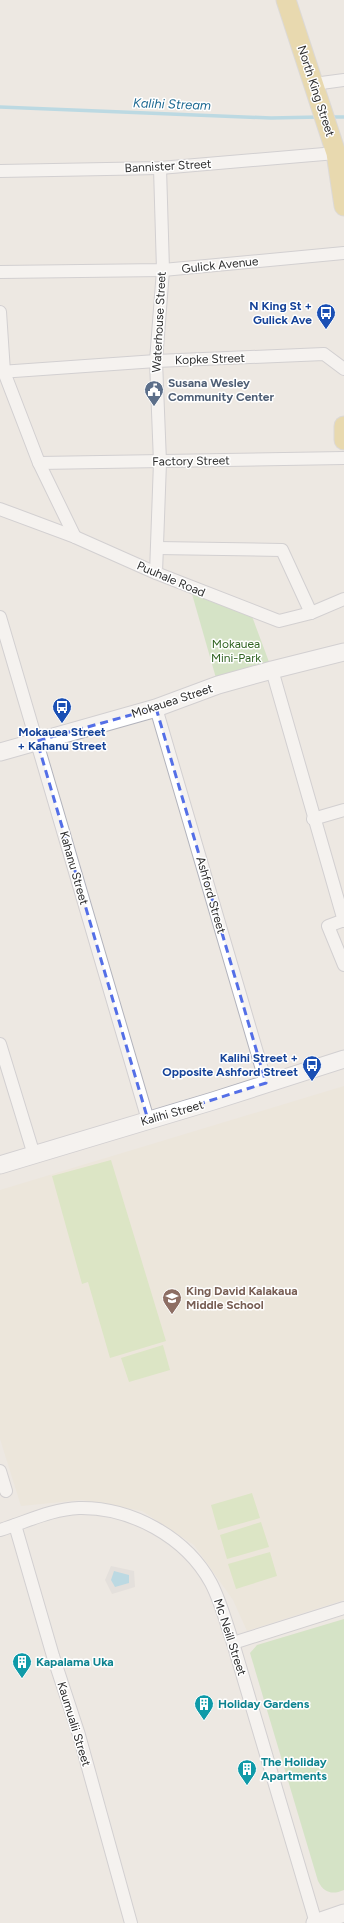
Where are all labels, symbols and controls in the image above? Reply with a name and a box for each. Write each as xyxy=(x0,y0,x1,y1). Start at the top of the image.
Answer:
street label: North King Street xyxy=(295,44,337,139)
water label: Kalihi Stream xyxy=(133,95,211,113)
street label: Bannister Street xyxy=(124,157,212,175)
street label: Gulick Avenue xyxy=(181,254,260,276)
street label: Waterhouse Street xyxy=(149,271,169,373)
place label: N King St + Gulick Ave xyxy=(249,299,312,327)
bus stop icon: N King St + Gulick Ave xyxy=(315,302,337,330)
street label: Kopke Street xyxy=(175,351,246,367)
place label: Susana Wesley Community Center xyxy=(168,376,274,404)
public building icon: Susana Wesley Community Center xyxy=(143,379,165,407)
street label: Factory Street xyxy=(152,453,230,469)
street label: Puuhale Road xyxy=(135,558,207,600)
park label: Mokauea Mini-Park xyxy=(211,637,261,665)
street label: Mokauea Street xyxy=(129,681,215,721)
bus stop icon: Mokauea Street + Kahanu Street xyxy=(51,696,73,724)
place label: Mokauea Street + Kahanu Street xyxy=(18,725,107,753)
street label: Kahanu Street xyxy=(57,829,91,907)
street label: Ashford Street xyxy=(193,855,229,936)
place label: Kalihi Street + Opposite Ashford Street xyxy=(162,1051,298,1079)
bus stop icon: Kalihi Street + Opposite Ashford Street xyxy=(301,1054,323,1082)
street label: Kalihi Street xyxy=(139,1097,206,1129)
place label: King David Kalakaua Middle School xyxy=(186,1284,298,1312)
school or university icon: King David Kalakaua Middle School xyxy=(161,1287,183,1315)
street label: Mc Neill Street xyxy=(211,1597,249,1678)
building icon: Kapalama Uka xyxy=(11,1651,33,1679)
place label: Kapalama Uka xyxy=(36,1655,114,1669)
street label: Kaumualii Street xyxy=(54,1680,94,1768)
building icon: Holiday Gardens xyxy=(193,1693,215,1721)
place label: Holiday Gardens xyxy=(218,1697,310,1711)
place label: The Holiday Apartments xyxy=(261,1755,327,1783)
building icon: The Holiday Apartments xyxy=(236,1758,258,1786)

